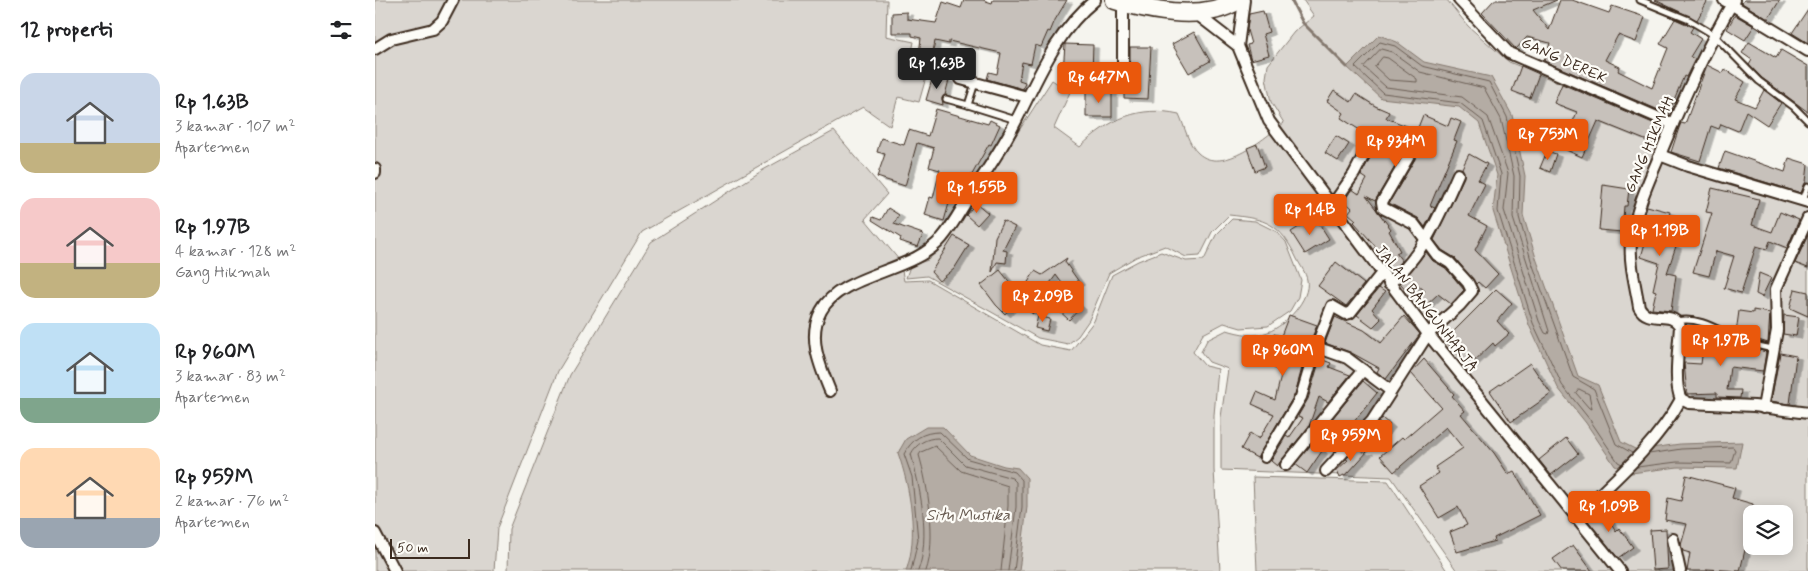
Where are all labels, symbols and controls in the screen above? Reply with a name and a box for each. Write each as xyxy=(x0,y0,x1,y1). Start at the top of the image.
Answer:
text: 12 properti xyxy=(20,16,112,44)
icon: filters xyxy=(327,16,355,44)
street label: GANG DEREK xyxy=(1518,33,1610,89)
pin: Rp 1.63B xyxy=(885,48,989,90)
text: Rp 1.63B xyxy=(909,53,965,74)
pin: Rp 647M xyxy=(1053,62,1145,104)
text: Rp 647M xyxy=(1068,67,1130,88)
text: Rp 1.63B xyxy=(175,88,249,116)
icon: home xyxy=(60,93,120,153)
street label: GANG HIKMAH xyxy=(1620,93,1679,196)
text: 3 kamar · 107 m² xyxy=(175,116,295,137)
pin: Rp 753M xyxy=(1502,119,1594,161)
text: Rp 753M xyxy=(1518,124,1578,145)
pin: Rp 934M xyxy=(1350,126,1442,168)
text: Rp 934M xyxy=(1367,131,1425,152)
text: Apartemen xyxy=(175,137,250,158)
pin: Rp 1.55B xyxy=(925,172,1029,214)
text: Rp 1.55B xyxy=(947,177,1007,198)
pin: Rp 1.4B xyxy=(1264,194,1356,236)
text: Rp 1.4B xyxy=(1285,199,1335,220)
text: Rp 1.97B xyxy=(175,213,250,241)
pin: Rp 1.19B xyxy=(1608,214,1712,257)
icon: home xyxy=(60,218,120,278)
text: Rp 1.19B xyxy=(1631,220,1689,241)
text: 4 kamar · 128 m² xyxy=(175,241,296,262)
street label: JALAN BANGUNHARJA xyxy=(1370,241,1482,376)
text: Gang Hikmah xyxy=(175,262,270,283)
pin: Rp 2.09B xyxy=(991,280,1095,323)
text: Rp 2.09B xyxy=(1013,286,1073,307)
pin: Rp 1.97B xyxy=(1669,324,1773,367)
text: Rp 1.97B xyxy=(1692,330,1750,351)
pin: Rp 960M xyxy=(1237,334,1329,377)
text: Rp 960M xyxy=(175,338,255,366)
text: Rp 960M xyxy=(1252,340,1314,361)
icon: home xyxy=(60,343,120,403)
text: 3 kamar · 83 m² xyxy=(175,366,286,387)
text: Apartemen xyxy=(175,387,250,408)
pin: Rp 959M xyxy=(1305,420,1397,462)
text: Rp 959M xyxy=(1321,425,1381,446)
text: Rp 959M xyxy=(175,463,253,491)
icon: home xyxy=(60,468,120,528)
pin: Rp 1.09B xyxy=(1557,490,1661,533)
text: 2 kamar · 76 m² xyxy=(175,491,289,512)
text: Rp 1.09B xyxy=(1579,496,1639,517)
water label: Situ Mustika xyxy=(926,505,1010,526)
map controls xyxy=(1743,505,1793,555)
button: layers xyxy=(1743,505,1793,555)
text: Apartemen xyxy=(175,512,250,533)
scale bar xyxy=(390,536,470,559)
text: 50 m xyxy=(397,539,428,557)

